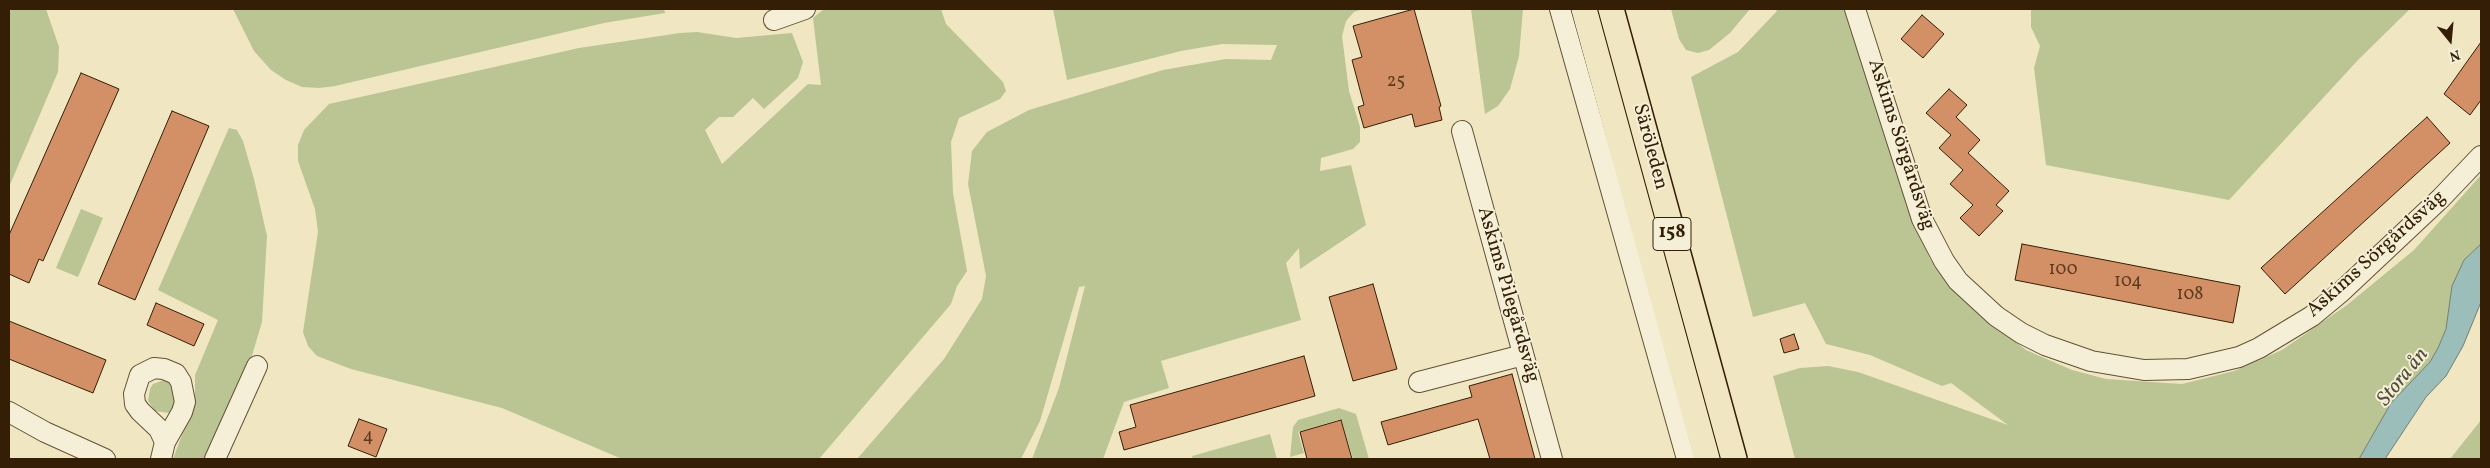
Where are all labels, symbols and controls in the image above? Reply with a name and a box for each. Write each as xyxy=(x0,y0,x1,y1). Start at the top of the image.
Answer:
north arrow xyxy=(2425,15,2475,65)
text: N xyxy=(2447,44,2462,65)
street label: Askims Sörgårdsväg xyxy=(1861,56,1939,234)
house number: 25 xyxy=(1387,72,1405,94)
street label: Säröleden xyxy=(1626,101,1672,193)
street label: Askims Sörgårdsväg xyxy=(2303,186,2451,324)
street label: Askims Pilegårdsväg xyxy=(1470,204,1544,386)
road number: 158 xyxy=(1653,218,1691,250)
house number: 100 xyxy=(2049,260,2077,282)
house number: 104 xyxy=(2114,272,2142,294)
house number: 108 xyxy=(2177,285,2203,307)
water label: Stora ån xyxy=(2373,344,2435,412)
house number: 4 xyxy=(363,427,373,449)

